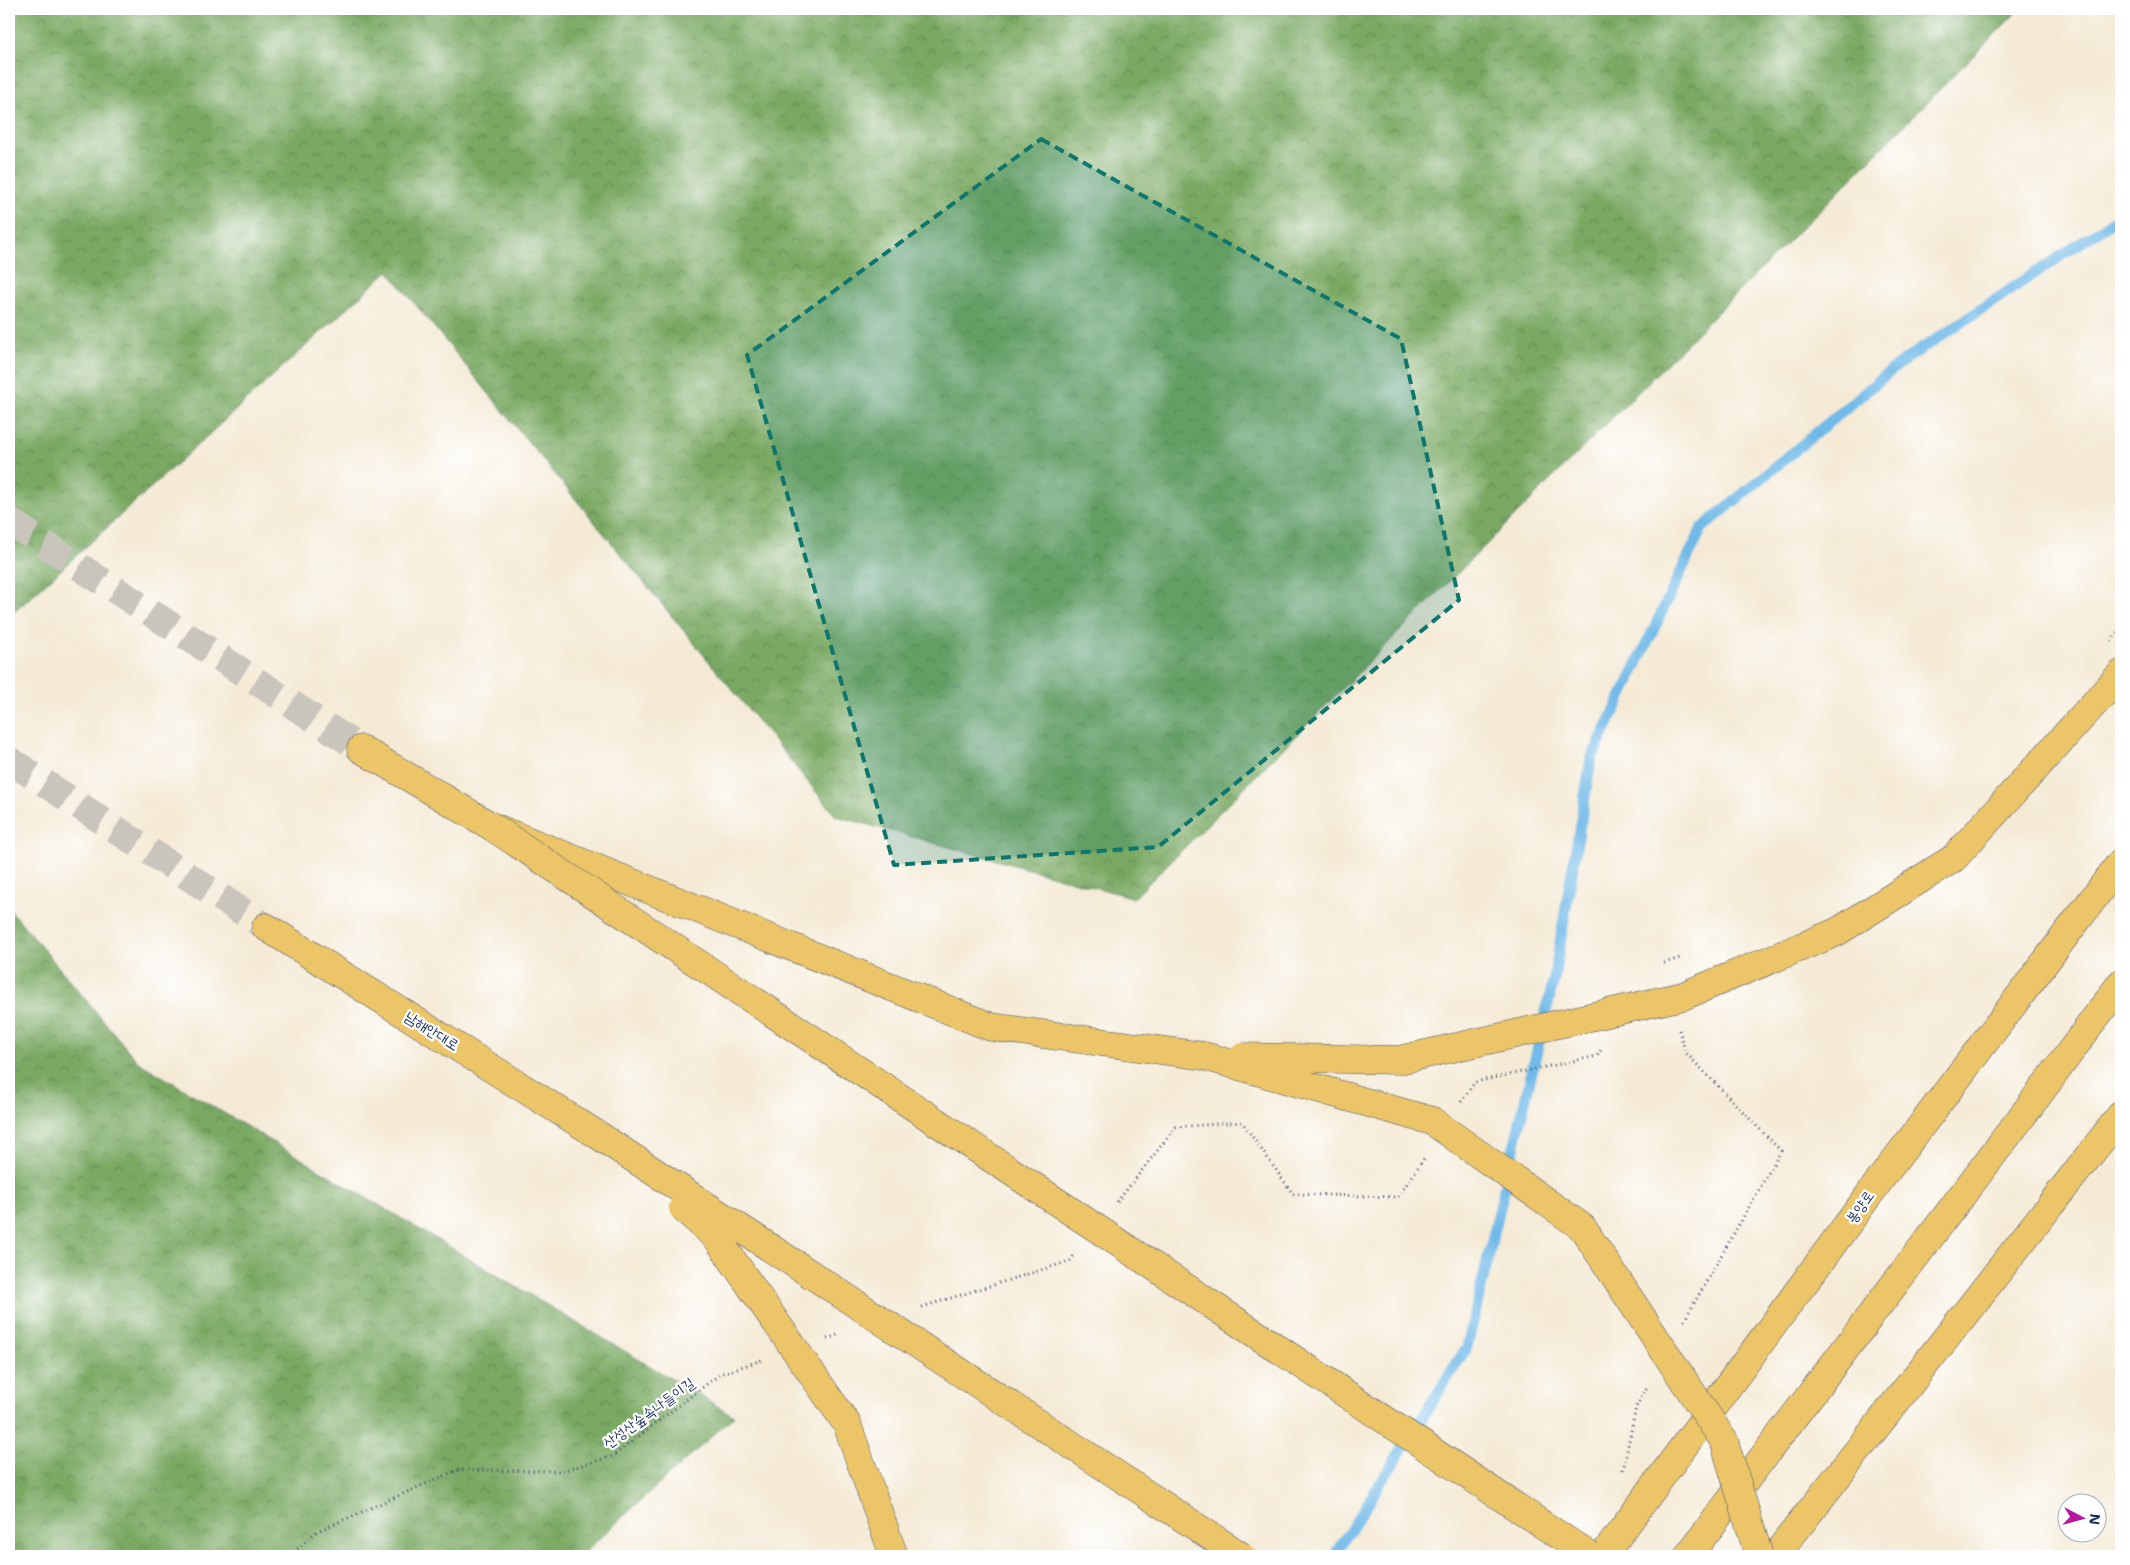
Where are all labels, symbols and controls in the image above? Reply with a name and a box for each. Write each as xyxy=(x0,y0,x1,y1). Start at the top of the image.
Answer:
street label: 남해안대로 xyxy=(401,1007,463,1055)
street label: 봉양로 xyxy=(1841,1186,1879,1228)
street label: 산성산숲속나들이길 xyxy=(599,1373,699,1453)
north arrow xyxy=(2058,1492,2108,1542)
text: N xyxy=(2085,1513,2104,1526)

